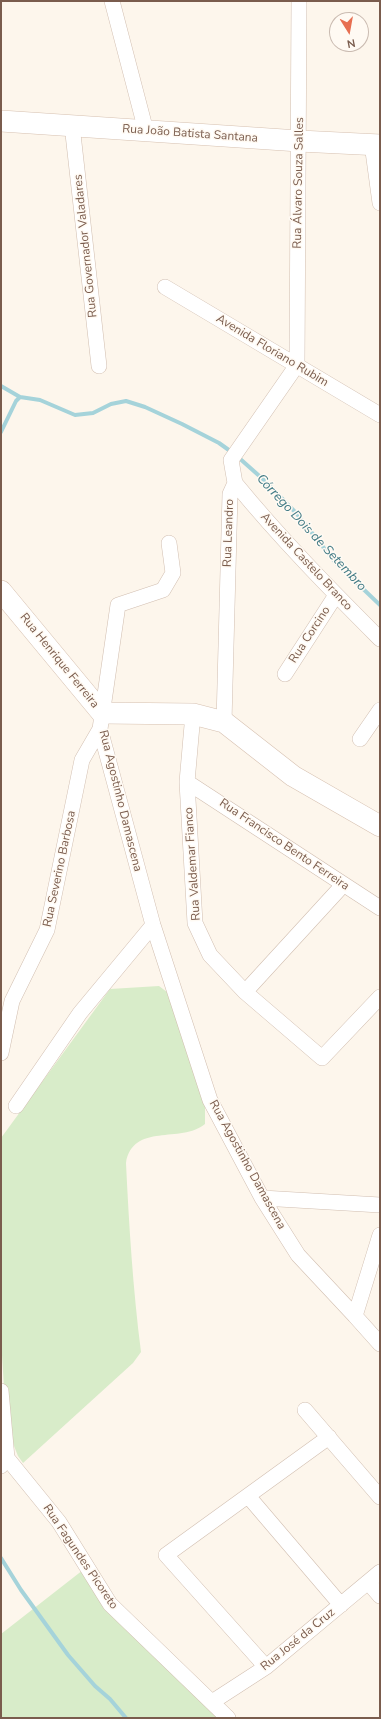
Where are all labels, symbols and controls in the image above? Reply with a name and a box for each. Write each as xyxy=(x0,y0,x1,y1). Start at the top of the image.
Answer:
north arrow xyxy=(329,12,369,52)
text: N xyxy=(346,35,357,51)
street label: Rua Álvaro Souza Salles xyxy=(291,117,307,249)
street label: Rua João Batista Santana xyxy=(122,122,258,146)
street label: Rua Governador Valadares xyxy=(71,174,101,318)
street label: Avenida Floriano Rubim xyxy=(213,312,331,390)
water label: Córrego Dois de Setembro xyxy=(253,471,369,595)
street label: Rua Leandro xyxy=(221,499,237,567)
street label: Avenida Castelo Branco xyxy=(257,510,355,614)
street label: Rua Corcino xyxy=(286,604,334,666)
street label: Rua Henrique Ferreira xyxy=(16,611,102,711)
street label: Rua Agostinho Damascena xyxy=(95,729,145,873)
street label: Rua Francisco Bento Ferreira xyxy=(216,796,352,894)
street label: Rua Valdemar Fianco xyxy=(182,807,204,921)
street label: Rua Severino Barbosa xyxy=(41,810,79,928)
street label: Rua Agostinho Damascena xyxy=(205,1098,289,1232)
street label: Rua Fagundes Picoreto xyxy=(39,1502,121,1612)
street label: Rua José da Cruz xyxy=(258,1606,338,1674)

